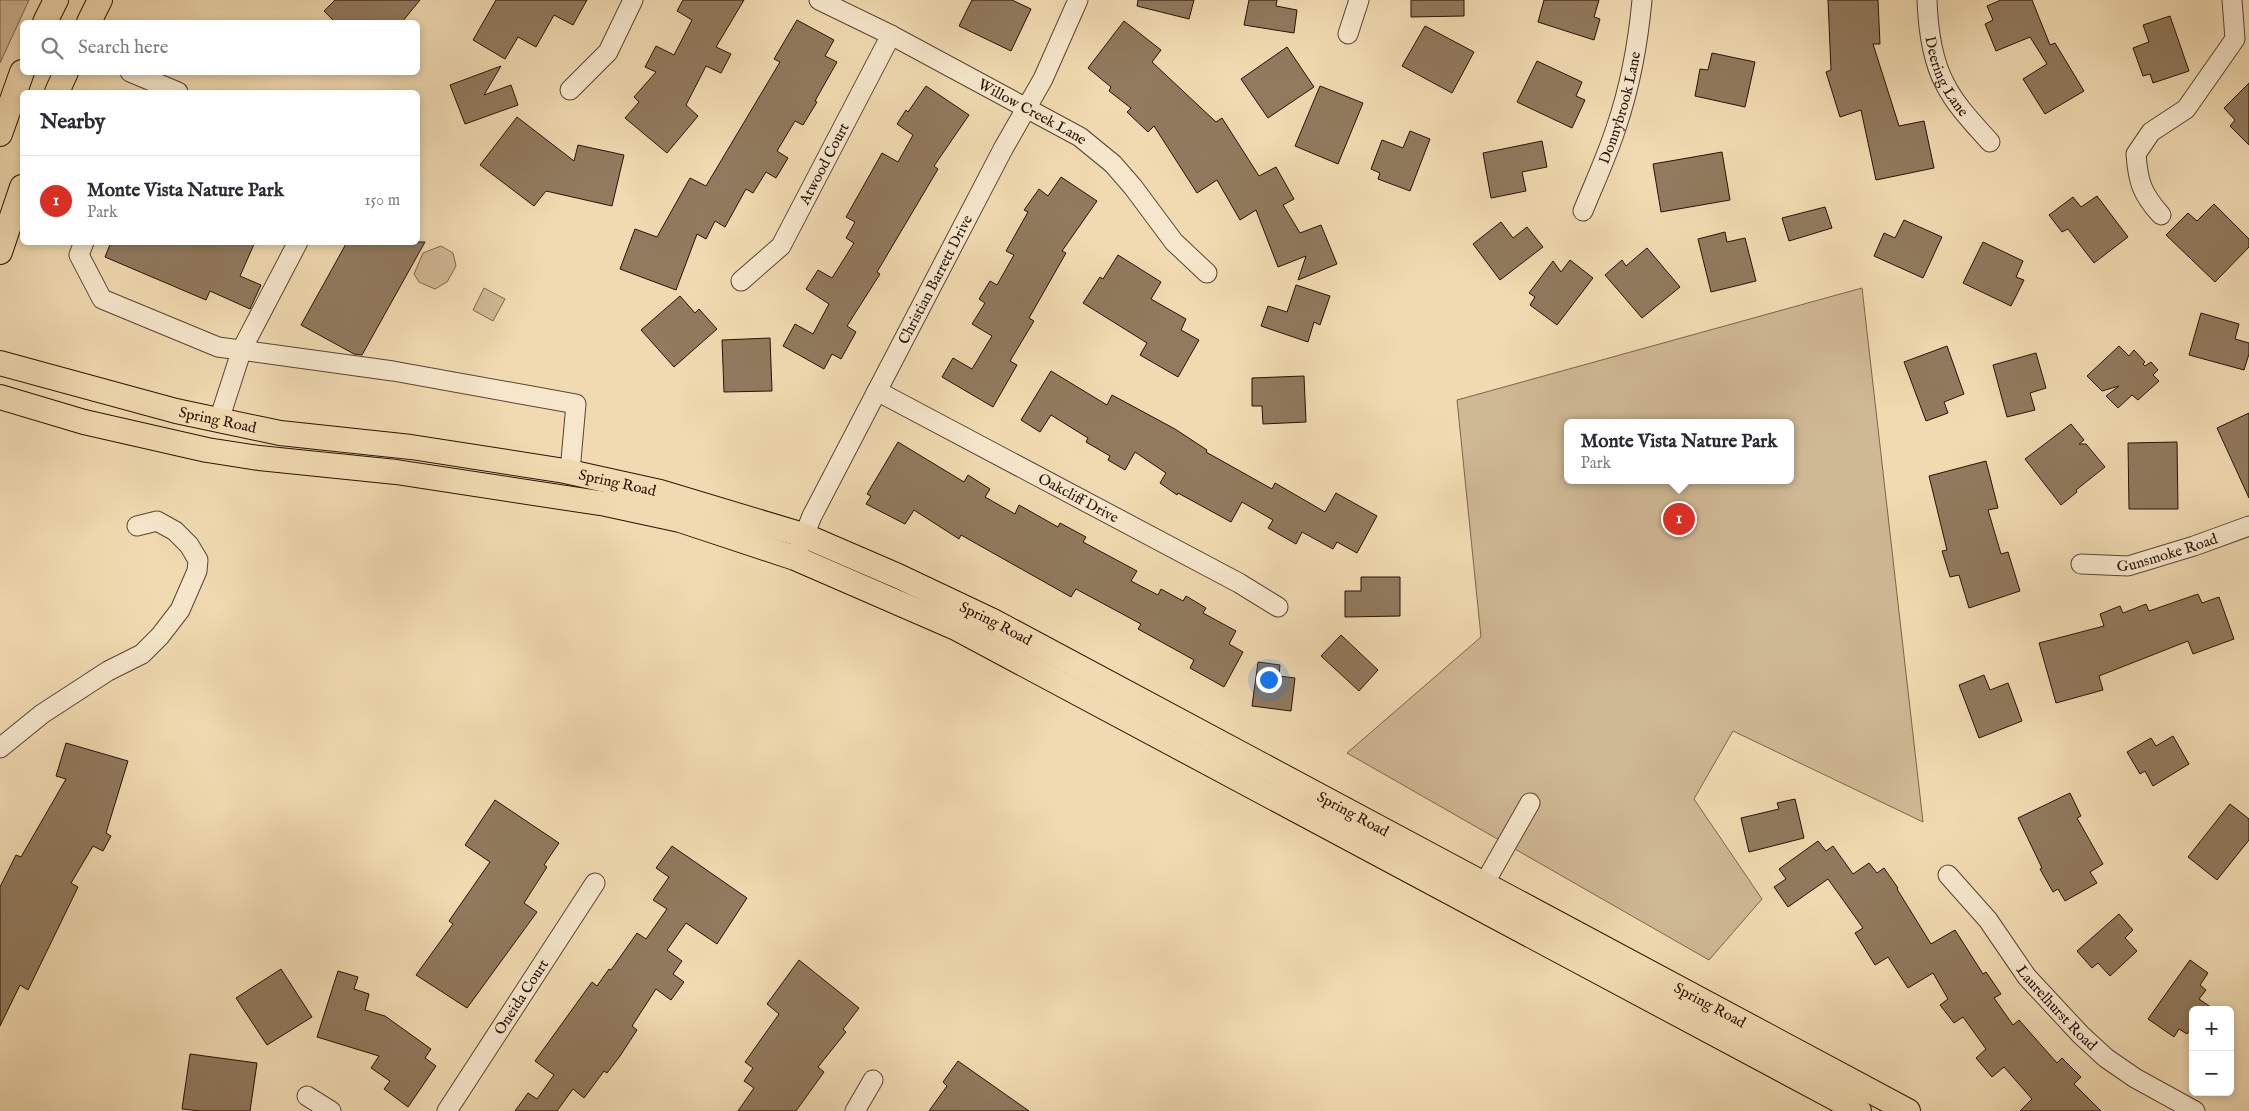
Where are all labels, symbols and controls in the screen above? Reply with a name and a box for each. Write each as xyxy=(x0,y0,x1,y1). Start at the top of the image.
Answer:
search box xyxy=(20,20,420,75)
icon: search xyxy=(38,34,66,62)
street label: Deering Lane xyxy=(1920,35,1973,121)
text: Search here xyxy=(78,36,169,60)
street label: Donnybrook Lane xyxy=(1595,50,1645,167)
street label: Willow Creek Lane xyxy=(975,75,1091,149)
text: Nearby xyxy=(40,109,105,136)
street label: Atwood Court xyxy=(795,120,854,209)
text: Monte Vista Nature Park xyxy=(87,179,284,203)
text: 1 xyxy=(53,191,59,211)
text: 150 m xyxy=(365,191,400,211)
text: Park xyxy=(87,203,117,223)
street label: Christian Barrett Drive xyxy=(894,212,977,348)
street label: Spring Road xyxy=(177,403,259,438)
popup xyxy=(1564,419,1794,484)
text: Monte Vista Nature Park xyxy=(1581,430,1777,454)
text: Park xyxy=(1581,454,1611,474)
street label: Spring Road xyxy=(577,465,659,501)
street label: Oakcliff Drive xyxy=(1035,469,1122,527)
pin: 1 xyxy=(1663,500,1695,538)
street label: Gunsmoke Road xyxy=(2116,529,2221,576)
street label: Spring Road xyxy=(956,598,1036,650)
your location xyxy=(1256,667,1282,693)
street label: Spring Road xyxy=(1314,787,1393,842)
street label: Oneida Court xyxy=(490,956,553,1039)
street label: Laurelhurst Road xyxy=(2012,962,2102,1056)
street label: Spring Road xyxy=(1671,979,1750,1033)
map controls xyxy=(2189,1006,2234,1096)
button: + xyxy=(2189,1006,2234,1051)
button: − xyxy=(2189,1051,2234,1096)

